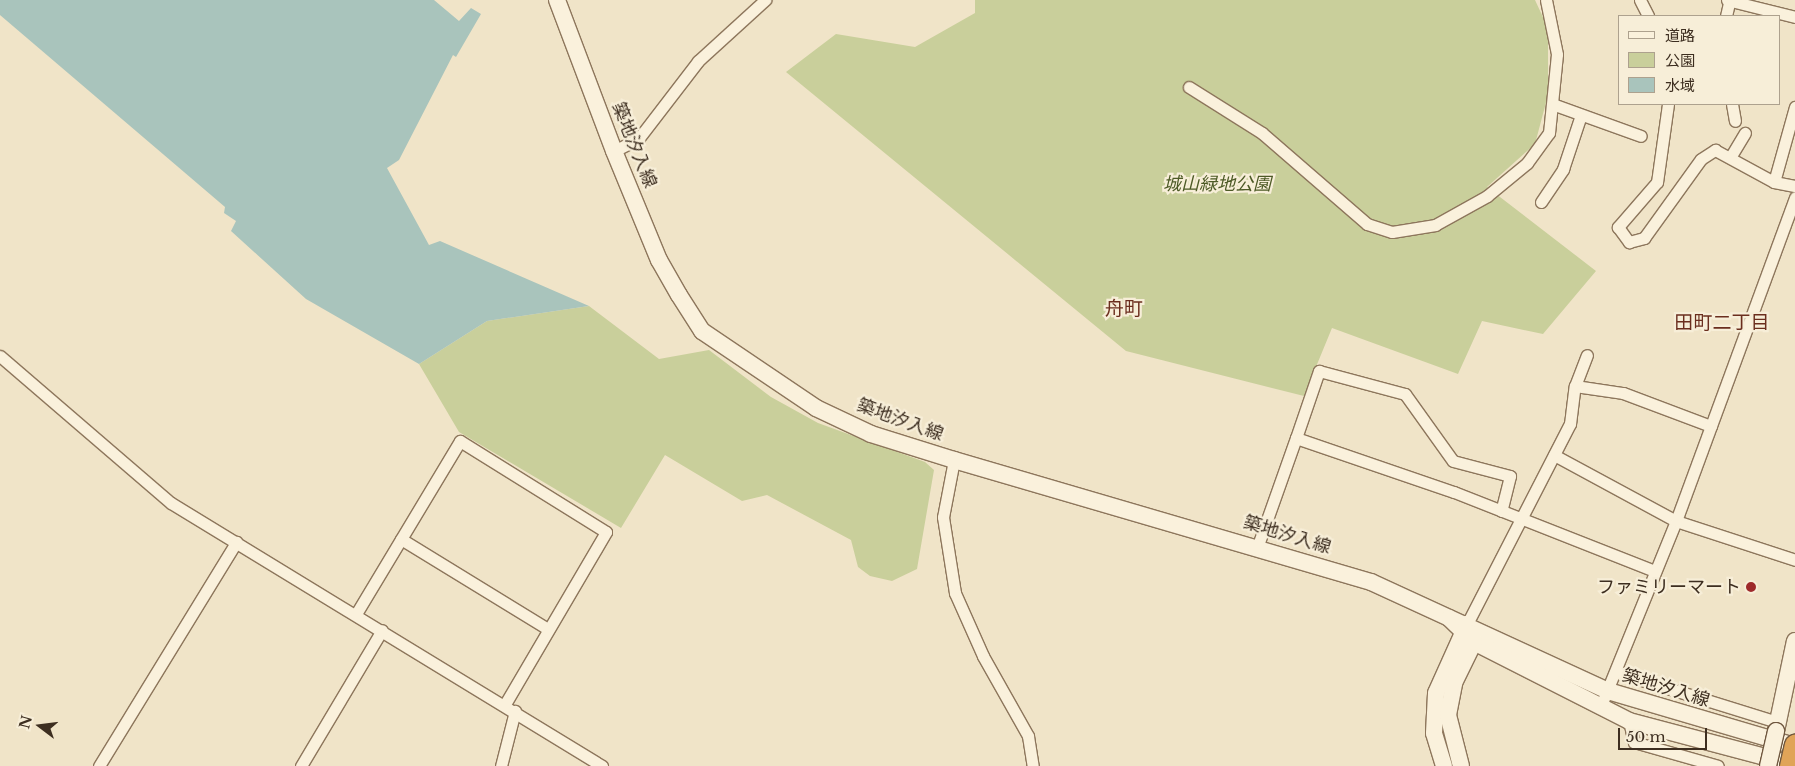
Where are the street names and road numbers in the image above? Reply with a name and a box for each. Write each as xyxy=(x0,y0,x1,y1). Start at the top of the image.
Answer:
street label: 築地汐入線 xyxy=(607,99,661,191)
street label: 築地汐入線 xyxy=(854,394,946,446)
street label: 築地汐入線 xyxy=(1241,512,1333,558)
street label: 築地汐入線 xyxy=(1620,665,1712,711)

